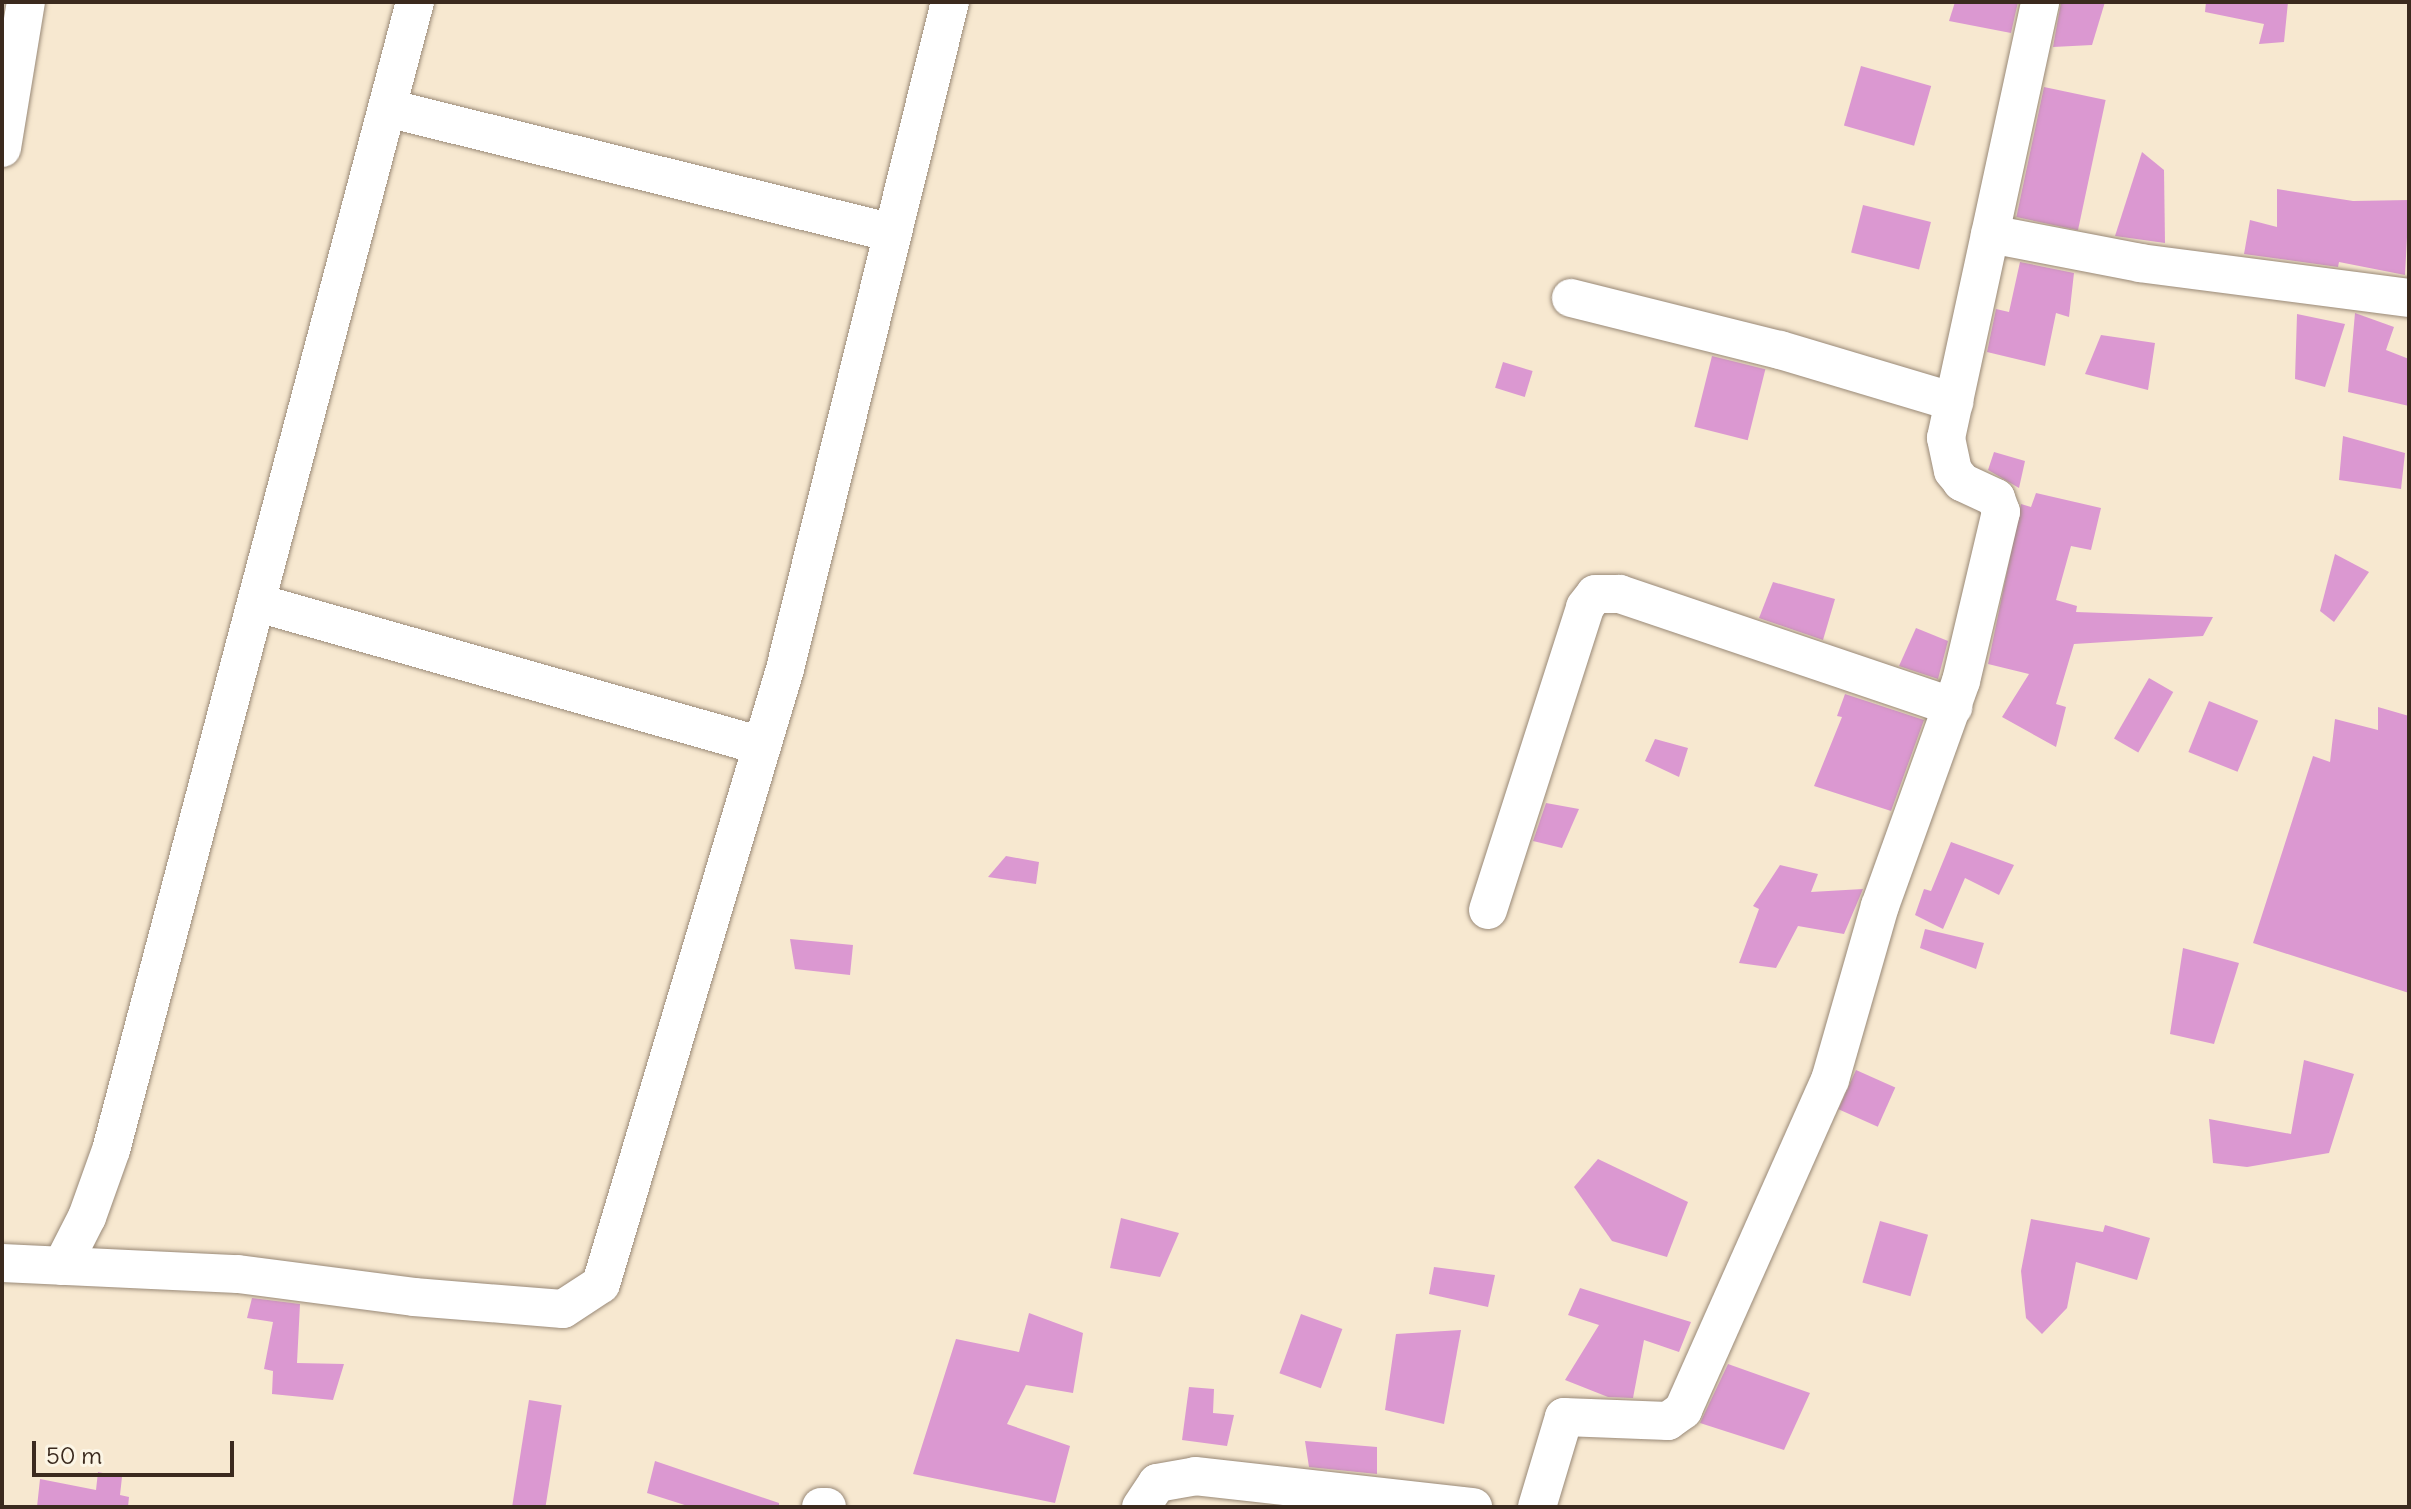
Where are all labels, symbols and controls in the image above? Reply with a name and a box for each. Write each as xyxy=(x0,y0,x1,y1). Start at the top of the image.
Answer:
scale bar xyxy=(36,1425,238,1475)
text: 50 m xyxy=(46,1440,102,1470)

